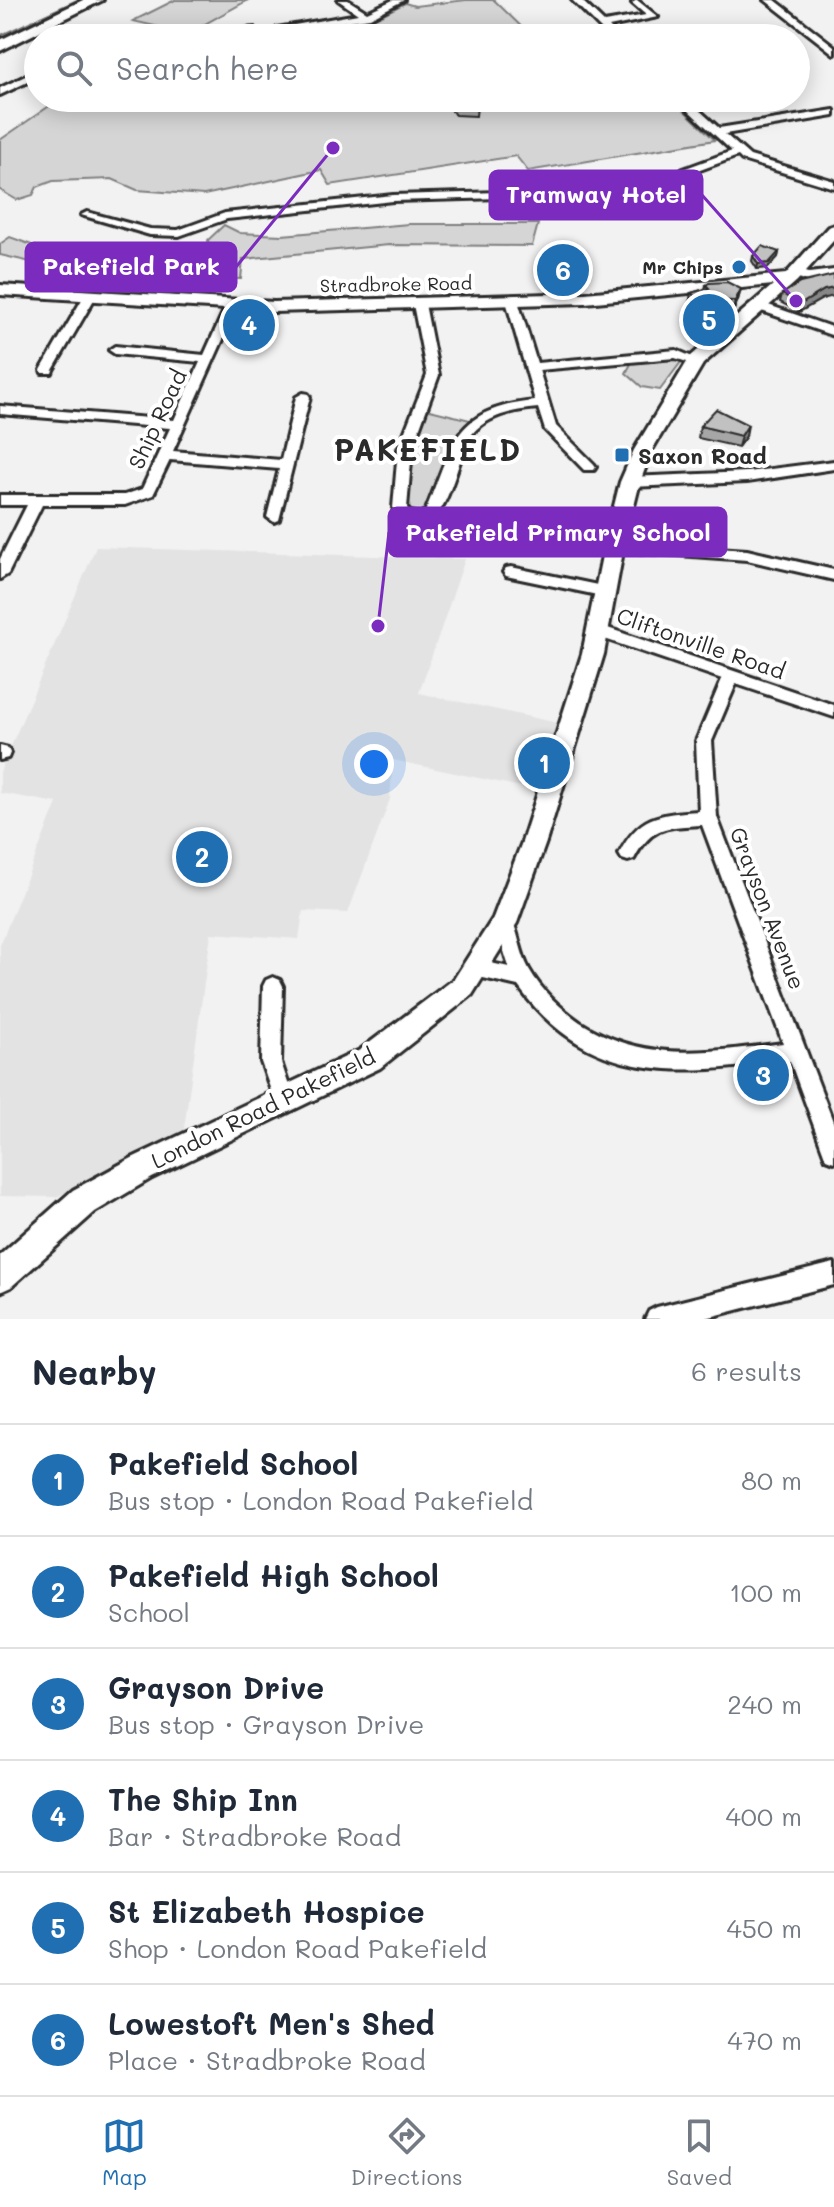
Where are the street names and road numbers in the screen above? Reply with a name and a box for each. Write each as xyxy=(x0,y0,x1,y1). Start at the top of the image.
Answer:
street label: Stradbroke Road xyxy=(320,271,472,297)
street label: Ship Road xyxy=(121,364,193,474)
street label: Cliftonville Road xyxy=(613,601,789,685)
street label: Grayson Avenue xyxy=(724,823,812,993)
street label: London Road Pakefield xyxy=(146,1041,380,1175)

